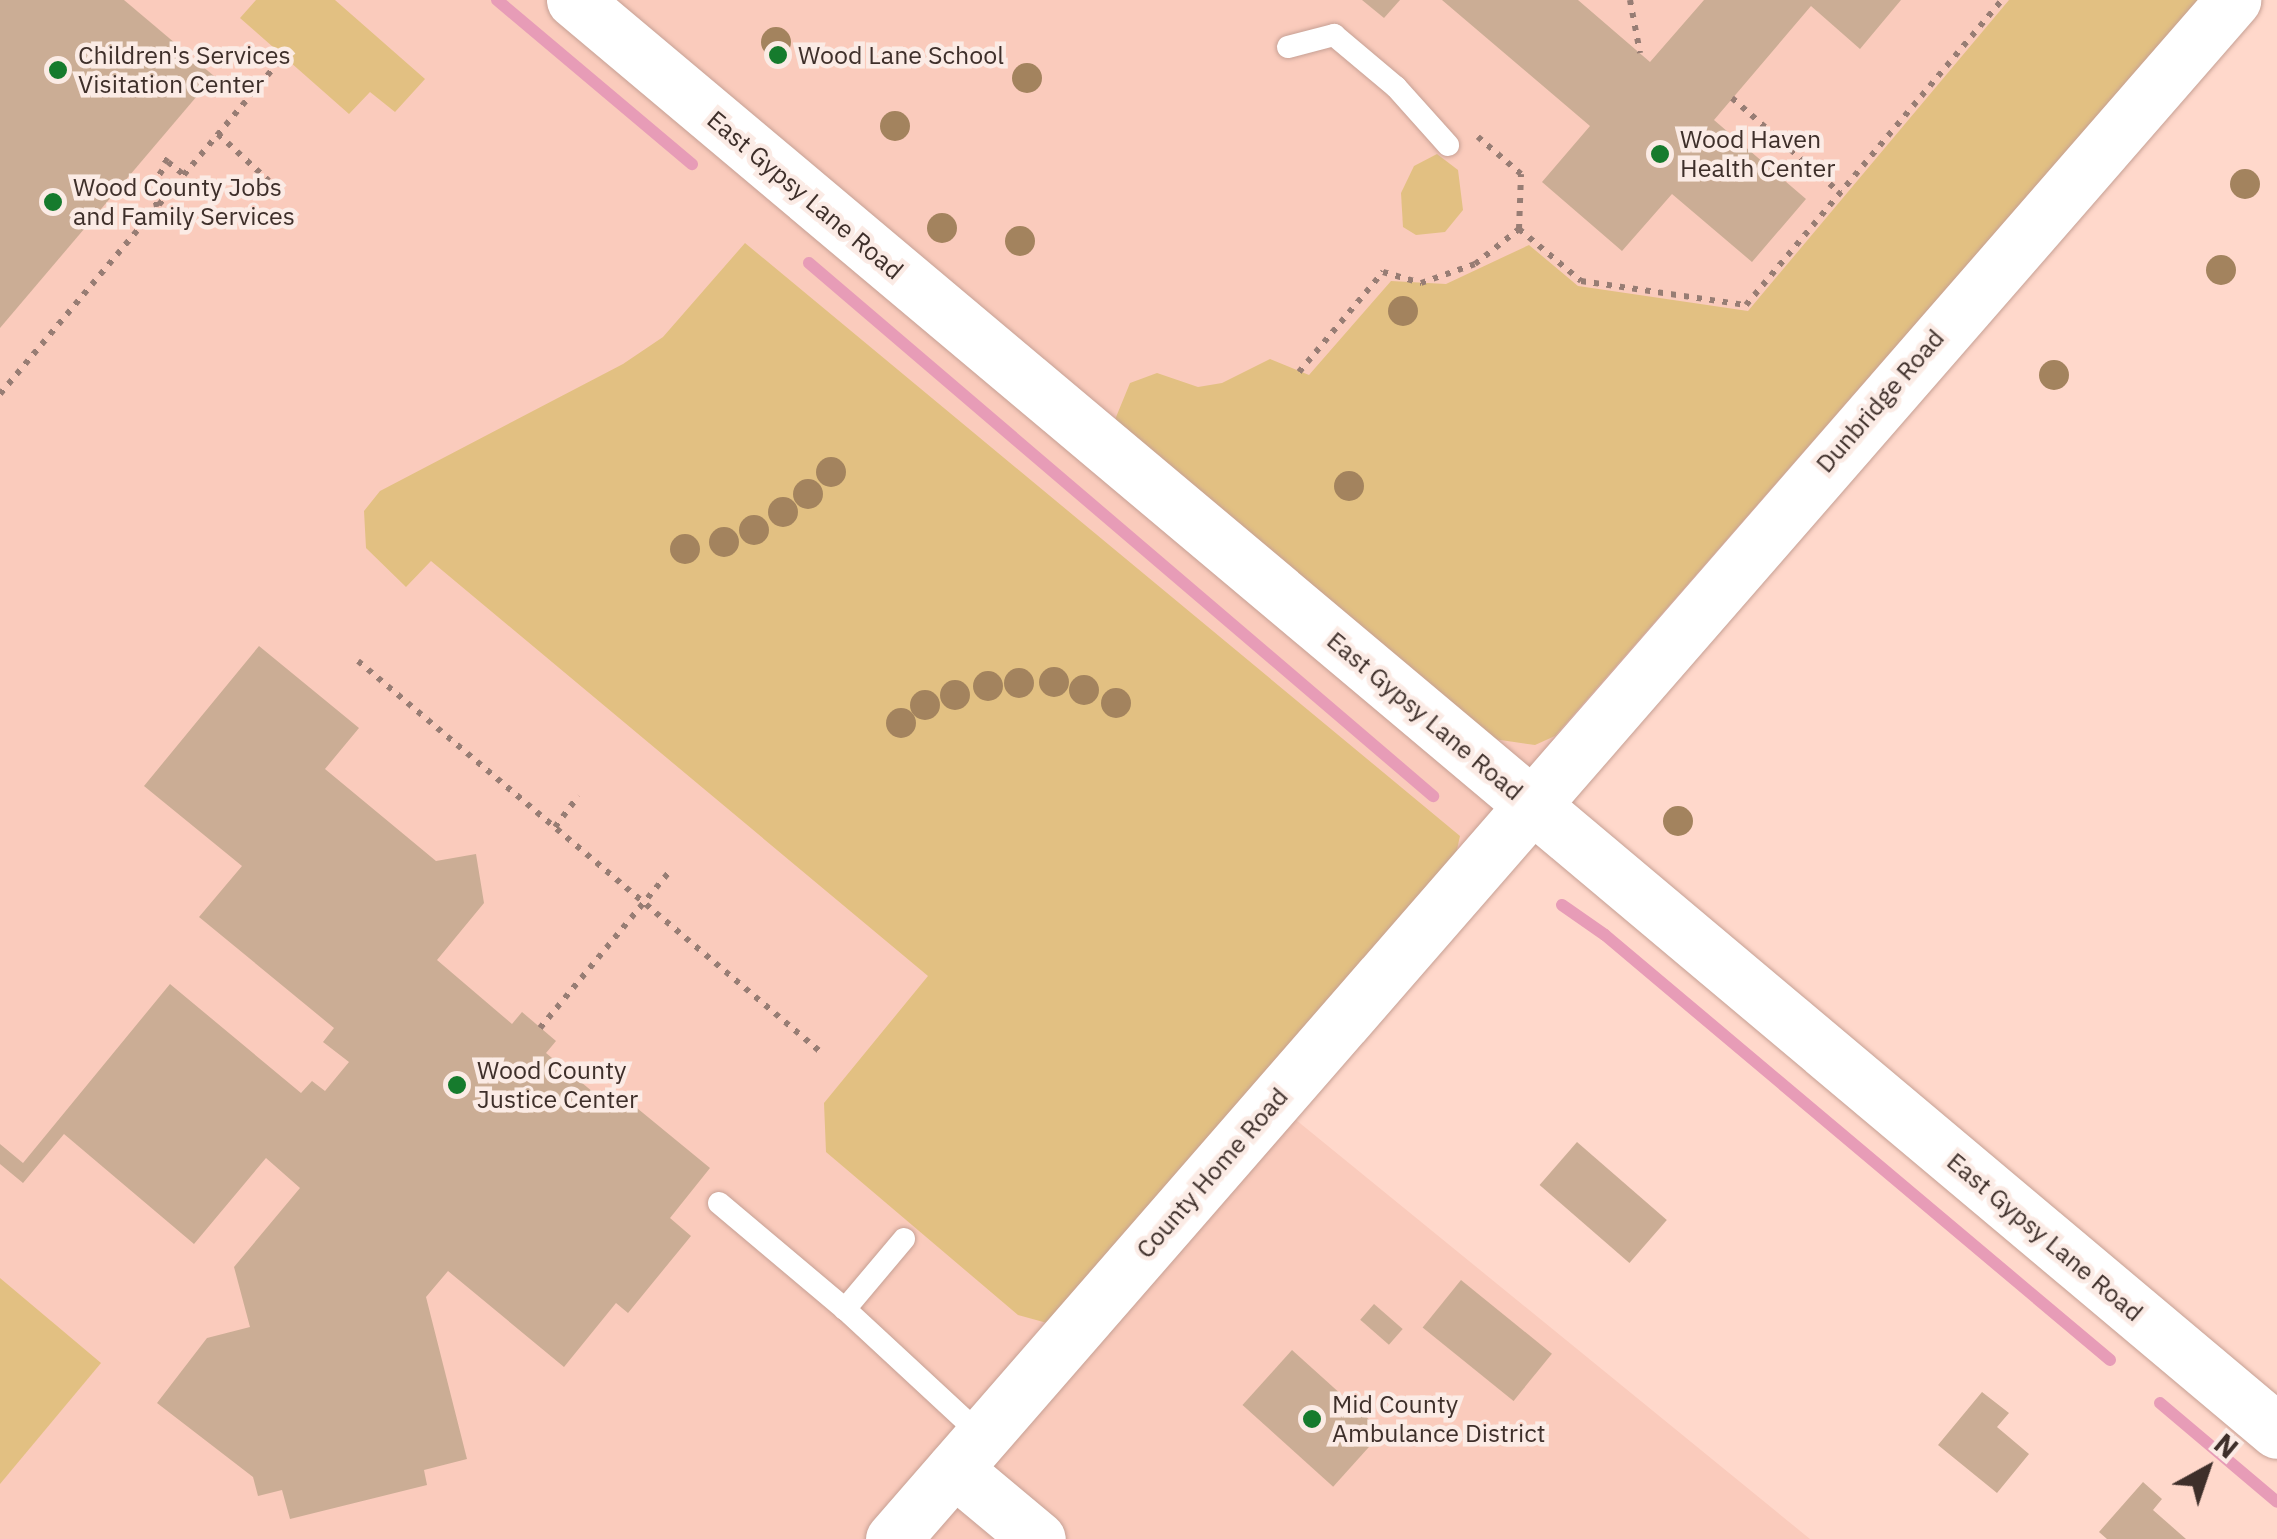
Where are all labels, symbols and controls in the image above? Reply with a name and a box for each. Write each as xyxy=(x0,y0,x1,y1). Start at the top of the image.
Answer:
place label: Wood Lane School xyxy=(798,40,1004,70)
place label: Children's Services Visitation Center xyxy=(78,41,291,100)
marker: Wood Lane School xyxy=(767,44,789,66)
marker: Children's Services Visitation Center xyxy=(47,59,69,81)
street label: East Gypsy Lane Road xyxy=(701,104,909,286)
place label: Wood Haven Health Center xyxy=(1680,125,1835,184)
marker: Wood Haven Health Center xyxy=(1649,143,1671,165)
place label: Wood County Jobs and Family Services xyxy=(73,173,295,232)
marker: Wood County Jobs and Family Services xyxy=(42,191,64,213)
street label: Dunbridge Road xyxy=(1810,323,1950,479)
street label: East Gypsy Lane Road xyxy=(1321,625,1529,807)
place label: Wood County Justice Center xyxy=(477,1056,638,1115)
marker: Wood County Justice Center xyxy=(446,1074,468,1096)
street label: County Home Road xyxy=(1130,1082,1294,1264)
street label: East Gypsy Lane Road xyxy=(1941,1146,2149,1328)
place label: Mid County Ambulance District xyxy=(1332,1390,1546,1449)
marker: Mid County Ambulance District xyxy=(1301,1408,1323,1430)
north arrow xyxy=(2157,1419,2257,1519)
text: N xyxy=(2207,1425,2246,1466)

